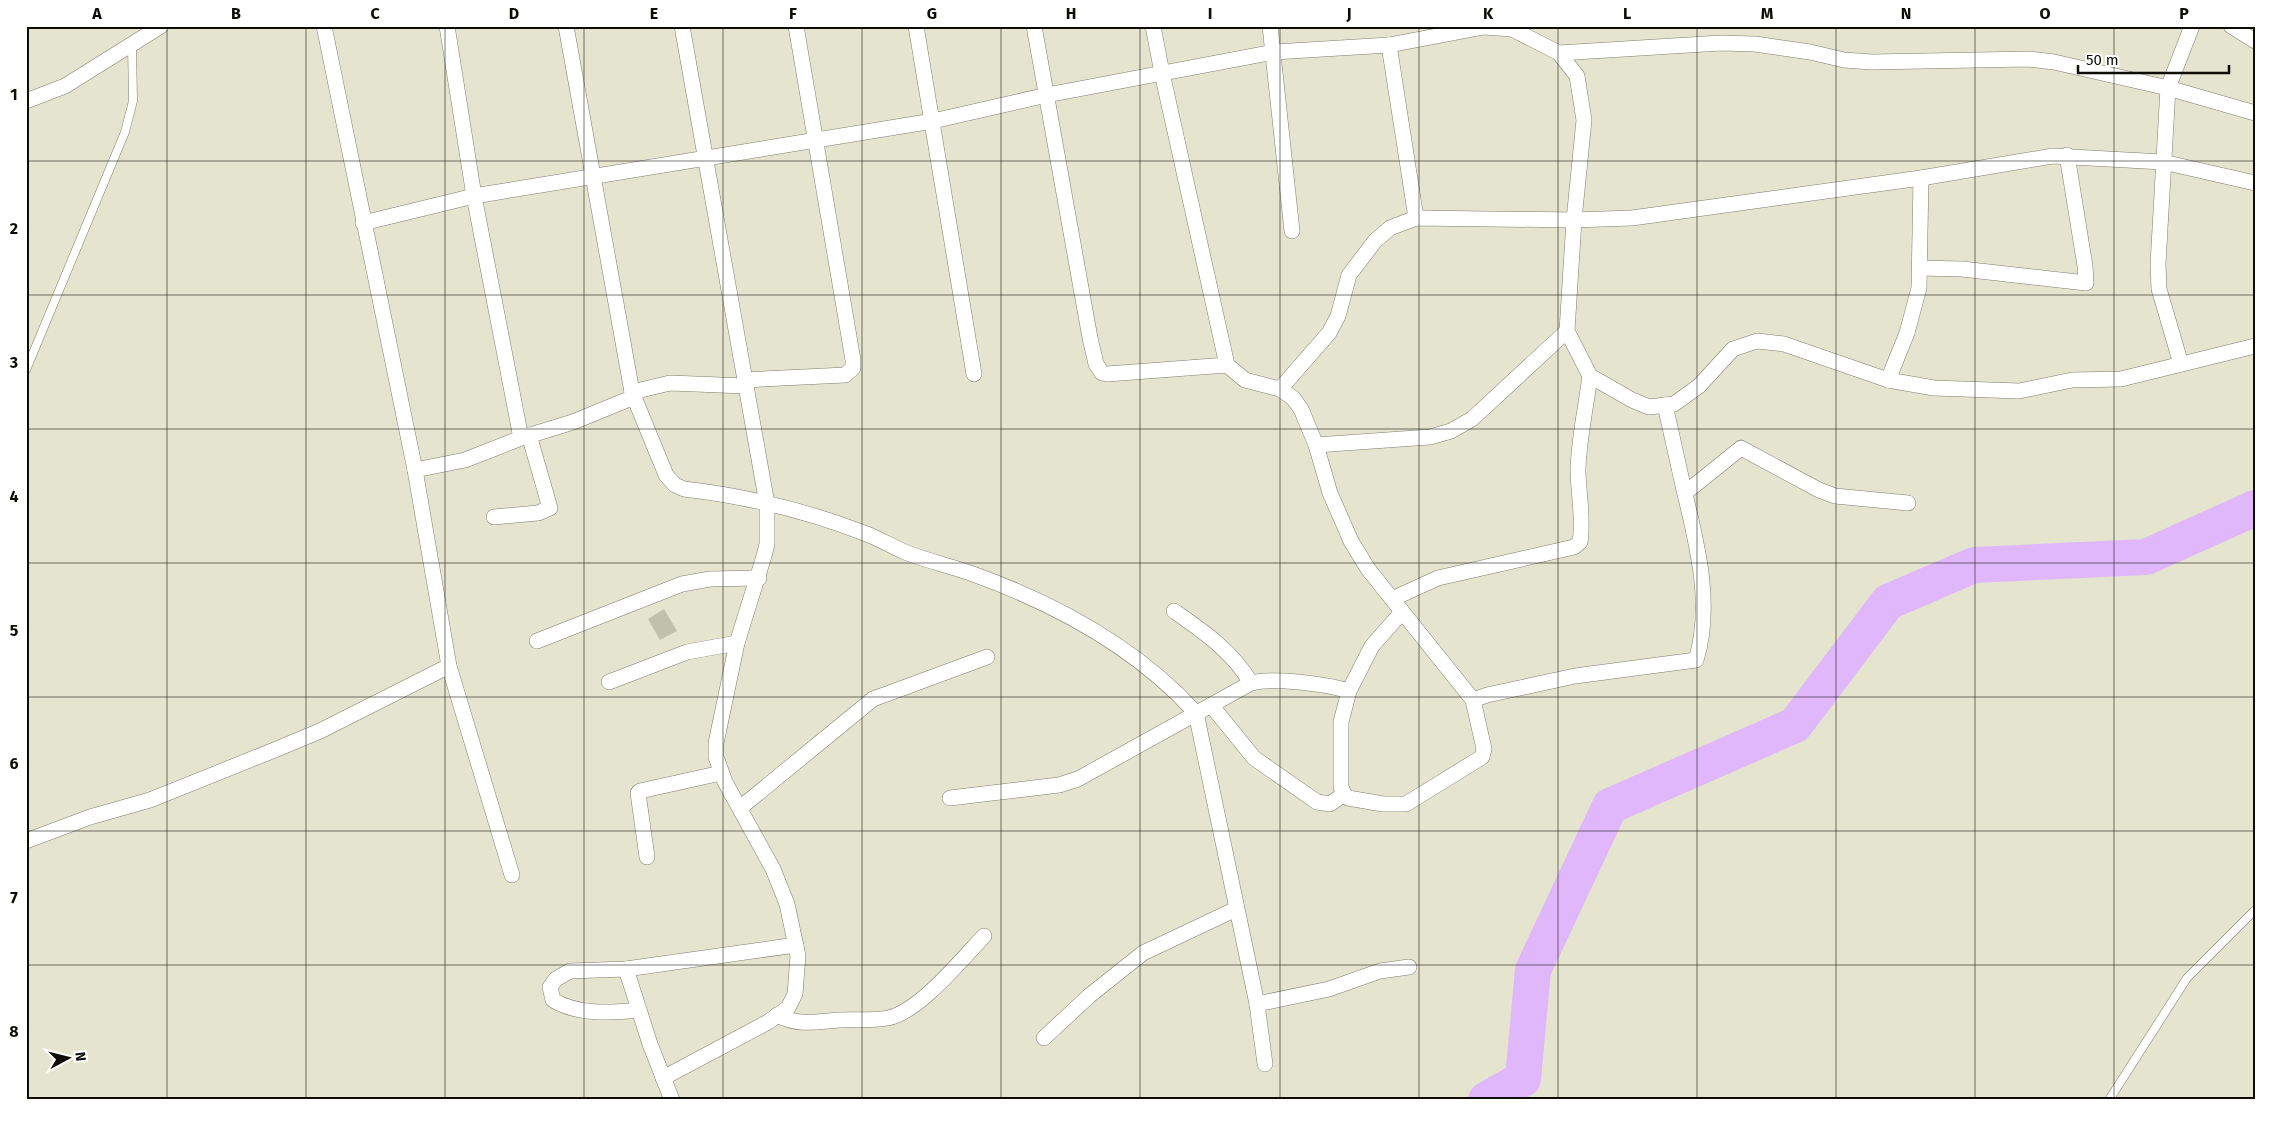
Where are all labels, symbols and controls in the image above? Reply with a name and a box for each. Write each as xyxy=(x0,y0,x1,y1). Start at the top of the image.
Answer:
text: A xyxy=(91,4,102,23)
text: B xyxy=(231,4,241,23)
text: C xyxy=(370,4,380,23)
text: D xyxy=(509,4,519,23)
text: E xyxy=(650,4,658,23)
text: F xyxy=(789,4,797,23)
text: G xyxy=(927,4,937,23)
text: H xyxy=(1066,4,1076,23)
text: I xyxy=(1208,4,1212,23)
text: J xyxy=(1345,4,1352,23)
text: K xyxy=(1483,4,1494,23)
text: L xyxy=(1623,4,1631,23)
text: M xyxy=(1761,4,1774,23)
text: N xyxy=(1901,4,1911,23)
text: O xyxy=(2039,4,2051,23)
text: P xyxy=(2179,4,2189,23)
scale bar xyxy=(2078,42,2230,74)
text: 50 m xyxy=(2086,51,2119,69)
text: 1 xyxy=(10,85,18,104)
text: 2 xyxy=(10,219,18,238)
text: 3 xyxy=(9,353,18,372)
text: 4 xyxy=(9,487,19,506)
text: 5 xyxy=(10,621,19,640)
text: 6 xyxy=(9,754,19,773)
text: 7 xyxy=(10,888,18,907)
text: 8 xyxy=(9,1022,19,1041)
north arrow xyxy=(42,1034,92,1084)
text: N xyxy=(71,1051,89,1062)

